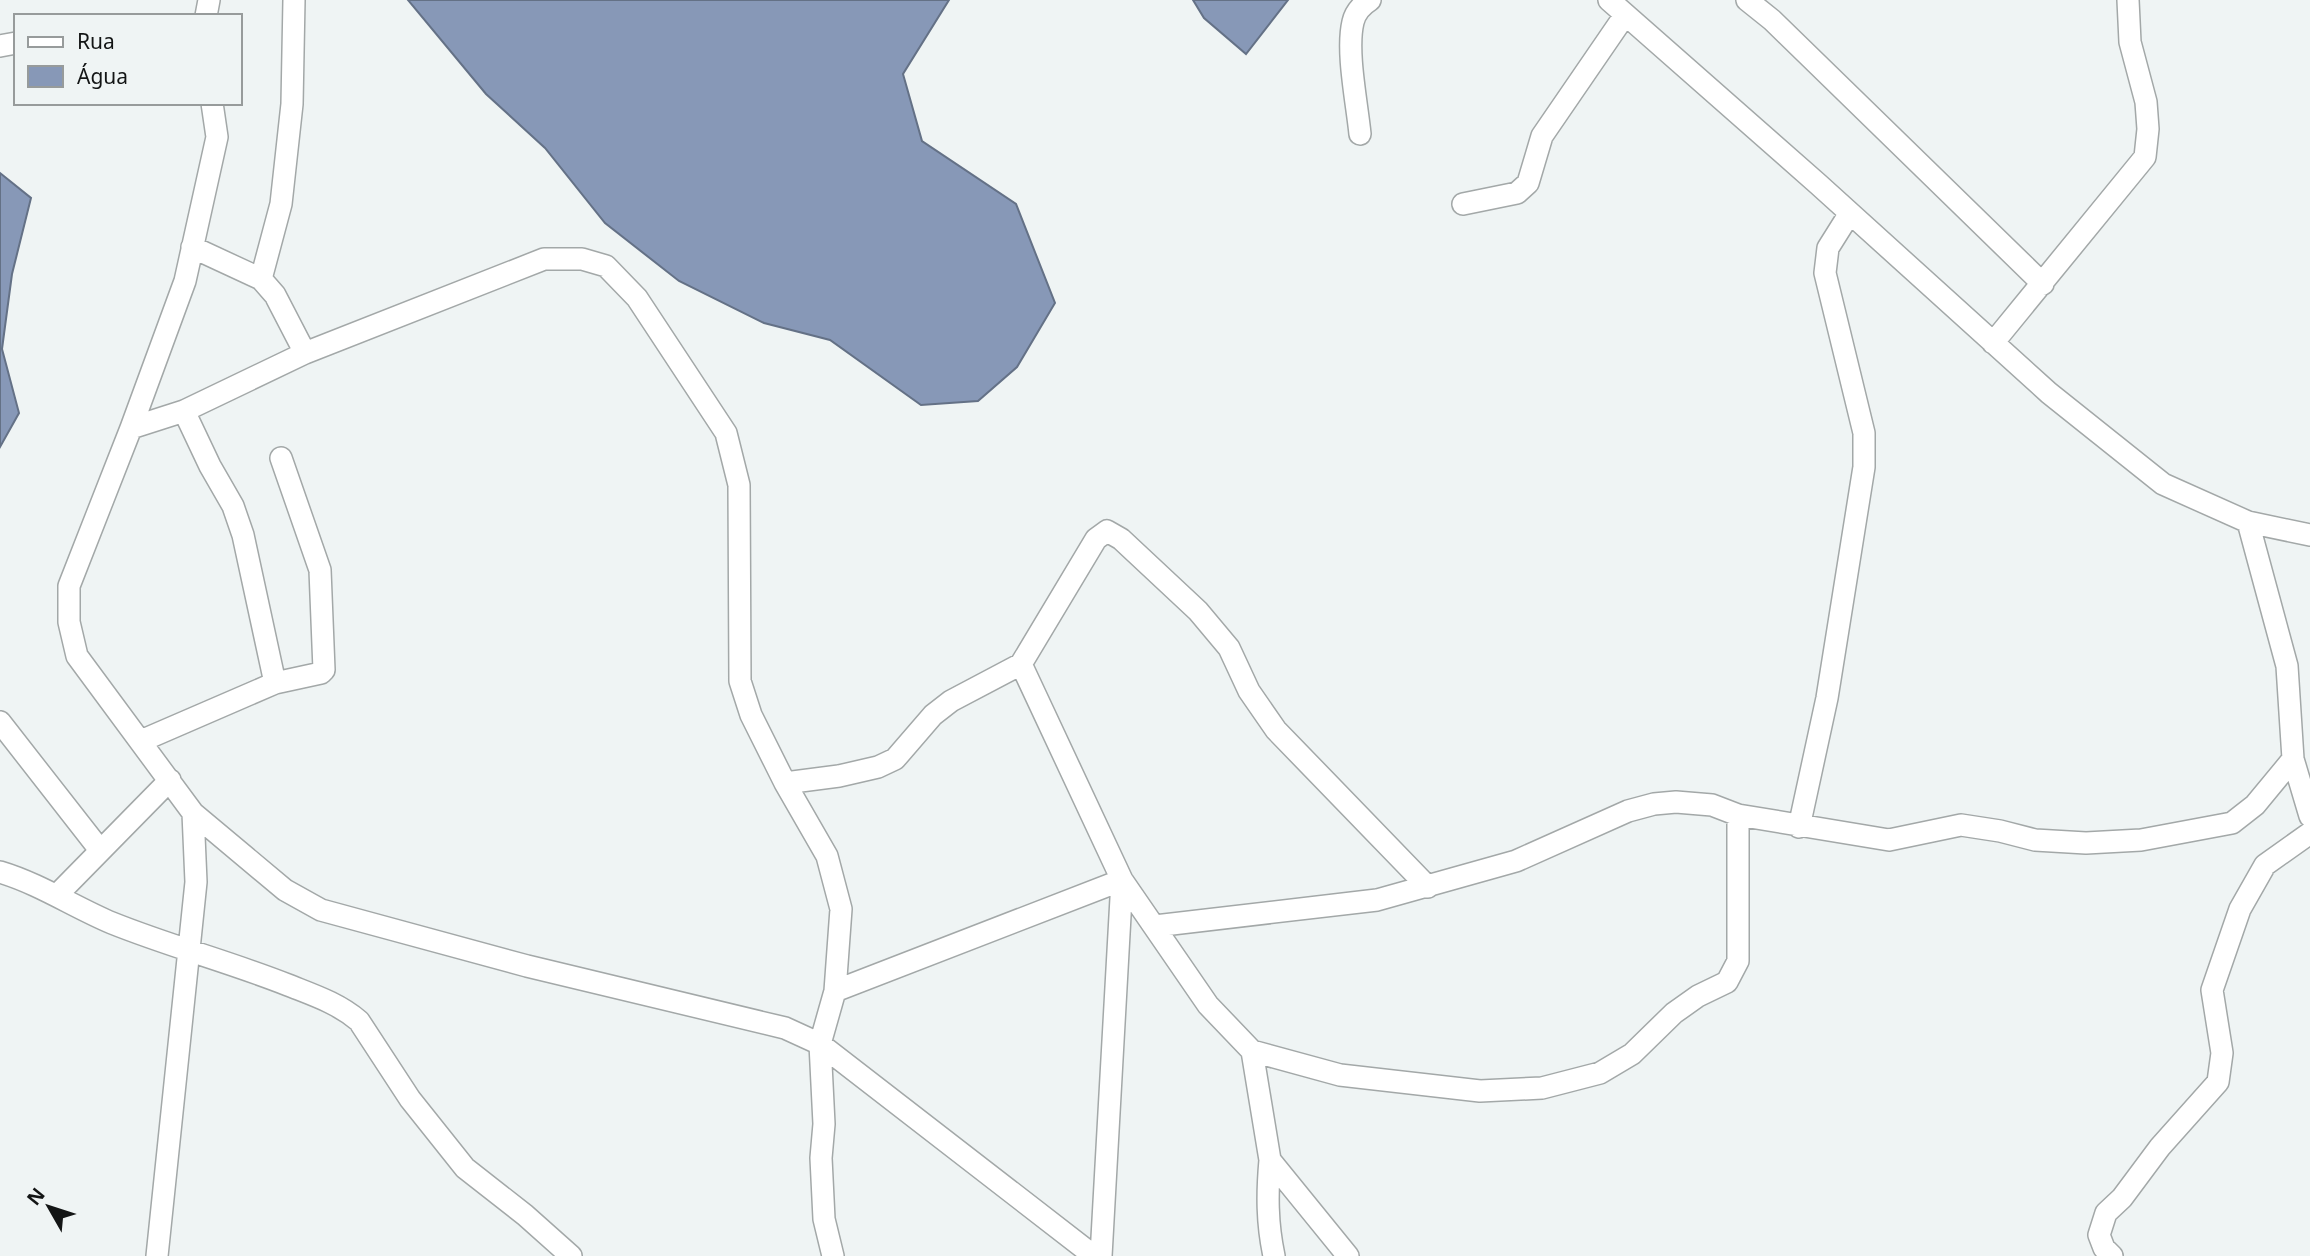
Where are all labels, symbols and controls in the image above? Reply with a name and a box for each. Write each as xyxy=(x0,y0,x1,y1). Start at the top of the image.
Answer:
legend xyxy=(14,14,242,105)
text: Rua xyxy=(77,27,115,55)
text: Água xyxy=(77,62,128,90)
north arrow xyxy=(14,1172,84,1242)
text: N xyxy=(21,1182,51,1210)

